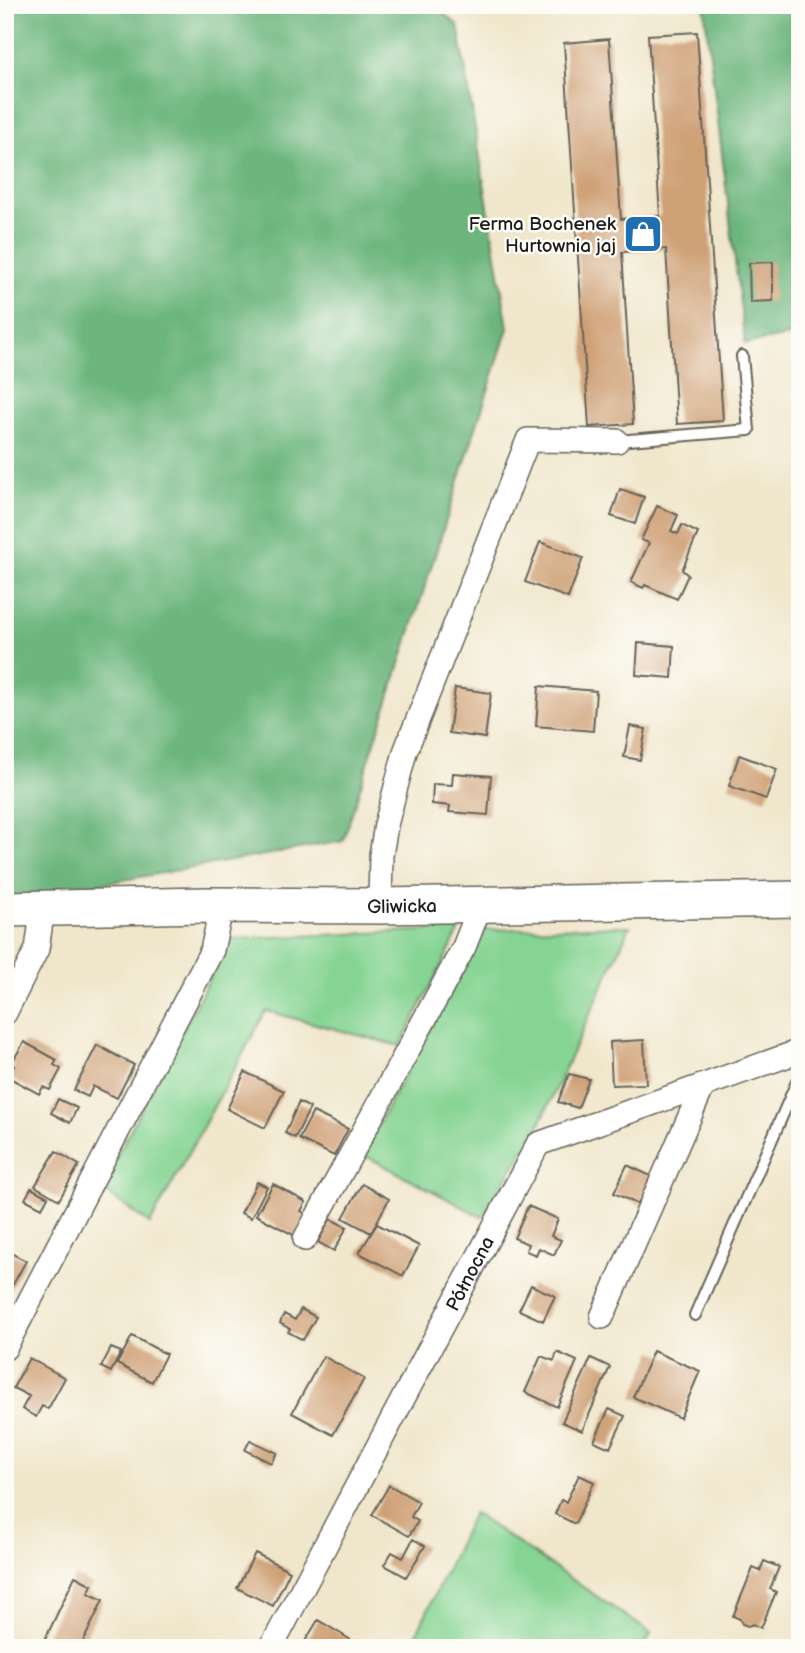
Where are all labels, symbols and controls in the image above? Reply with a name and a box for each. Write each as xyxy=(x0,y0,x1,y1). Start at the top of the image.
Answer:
place label: Ferma Bochenek Hurtownia jaj xyxy=(469,213,617,258)
shop icon: Ferma Bochenek Hurtownia jaj xyxy=(622,213,664,255)
street label: Gliwicka xyxy=(367,895,437,919)
street label: Północna xyxy=(442,1233,500,1315)

